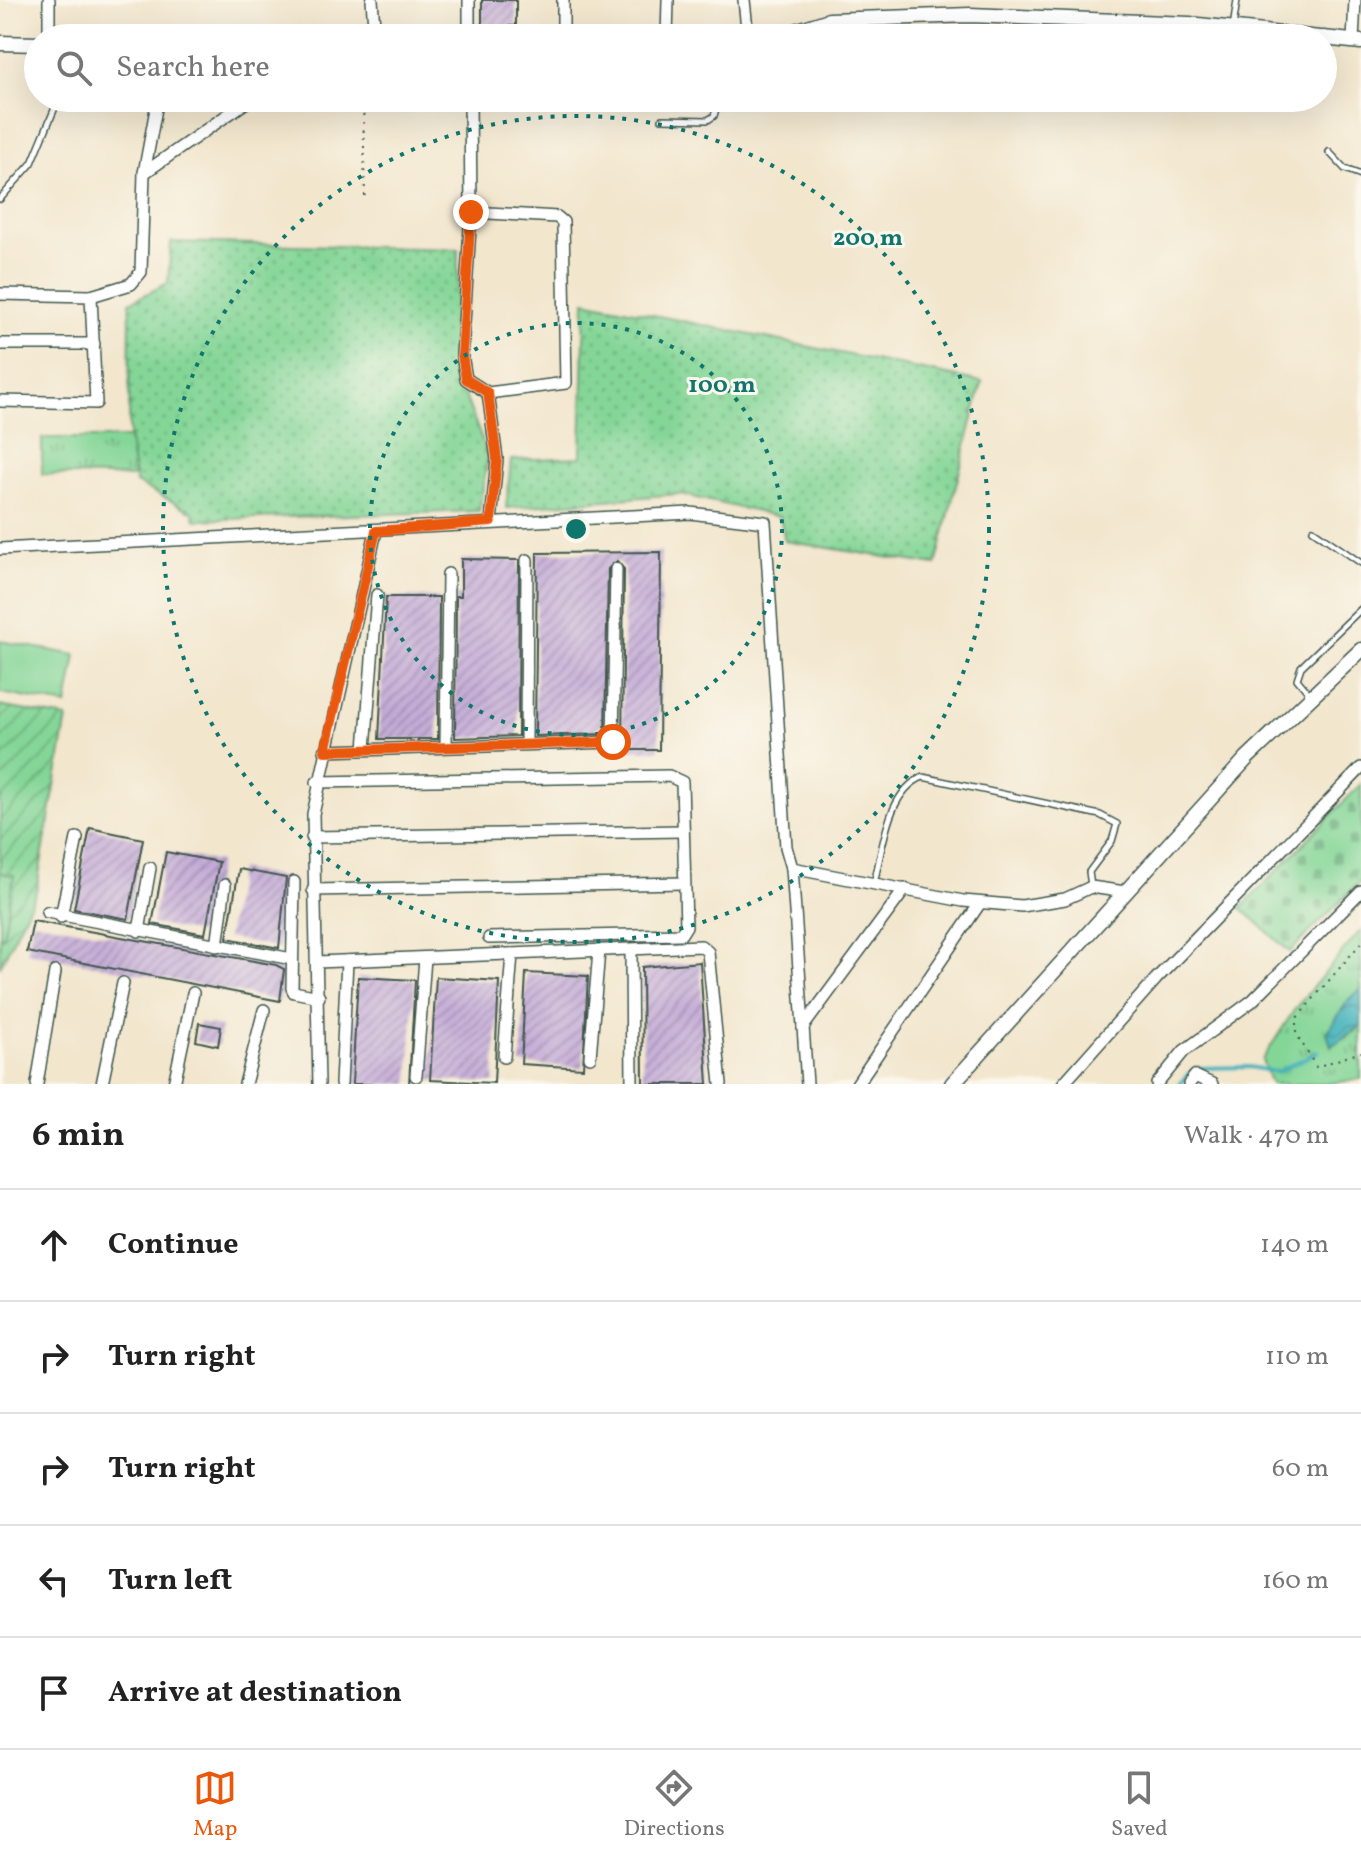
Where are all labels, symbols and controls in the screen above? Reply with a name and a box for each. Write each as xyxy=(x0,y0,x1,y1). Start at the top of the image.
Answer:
search box xyxy=(24,24,1337,112)
icon: search xyxy=(52,46,96,90)
text: Search here xyxy=(116,47,270,89)
route end xyxy=(453,194,489,230)
text: 200 m xyxy=(833,222,903,256)
text: 100 m xyxy=(688,369,756,403)
centre of rings xyxy=(562,515,590,543)
route start xyxy=(595,724,631,760)
text: 6 min xyxy=(32,1113,125,1160)
text: Walk · 470 m xyxy=(1183,1118,1329,1154)
icon: ahead xyxy=(32,1223,76,1267)
text: Continue xyxy=(108,1224,239,1266)
text: 140 m xyxy=(1260,1227,1329,1263)
icon: right xyxy=(32,1335,76,1379)
text: Turn right xyxy=(108,1336,256,1378)
text: 110 m xyxy=(1265,1339,1329,1375)
icon: right xyxy=(32,1447,76,1491)
text: Turn right xyxy=(108,1448,256,1490)
text: 60 m xyxy=(1272,1451,1329,1487)
icon: left xyxy=(32,1559,76,1603)
text: Turn left xyxy=(108,1560,232,1602)
text: 160 m xyxy=(1262,1563,1329,1599)
icon: arrive xyxy=(32,1671,76,1715)
text: Arrive at destination xyxy=(108,1672,402,1714)
tab: Map xyxy=(193,1766,237,1845)
tab: Directions xyxy=(624,1766,725,1845)
tab: Saved xyxy=(1111,1766,1168,1845)

